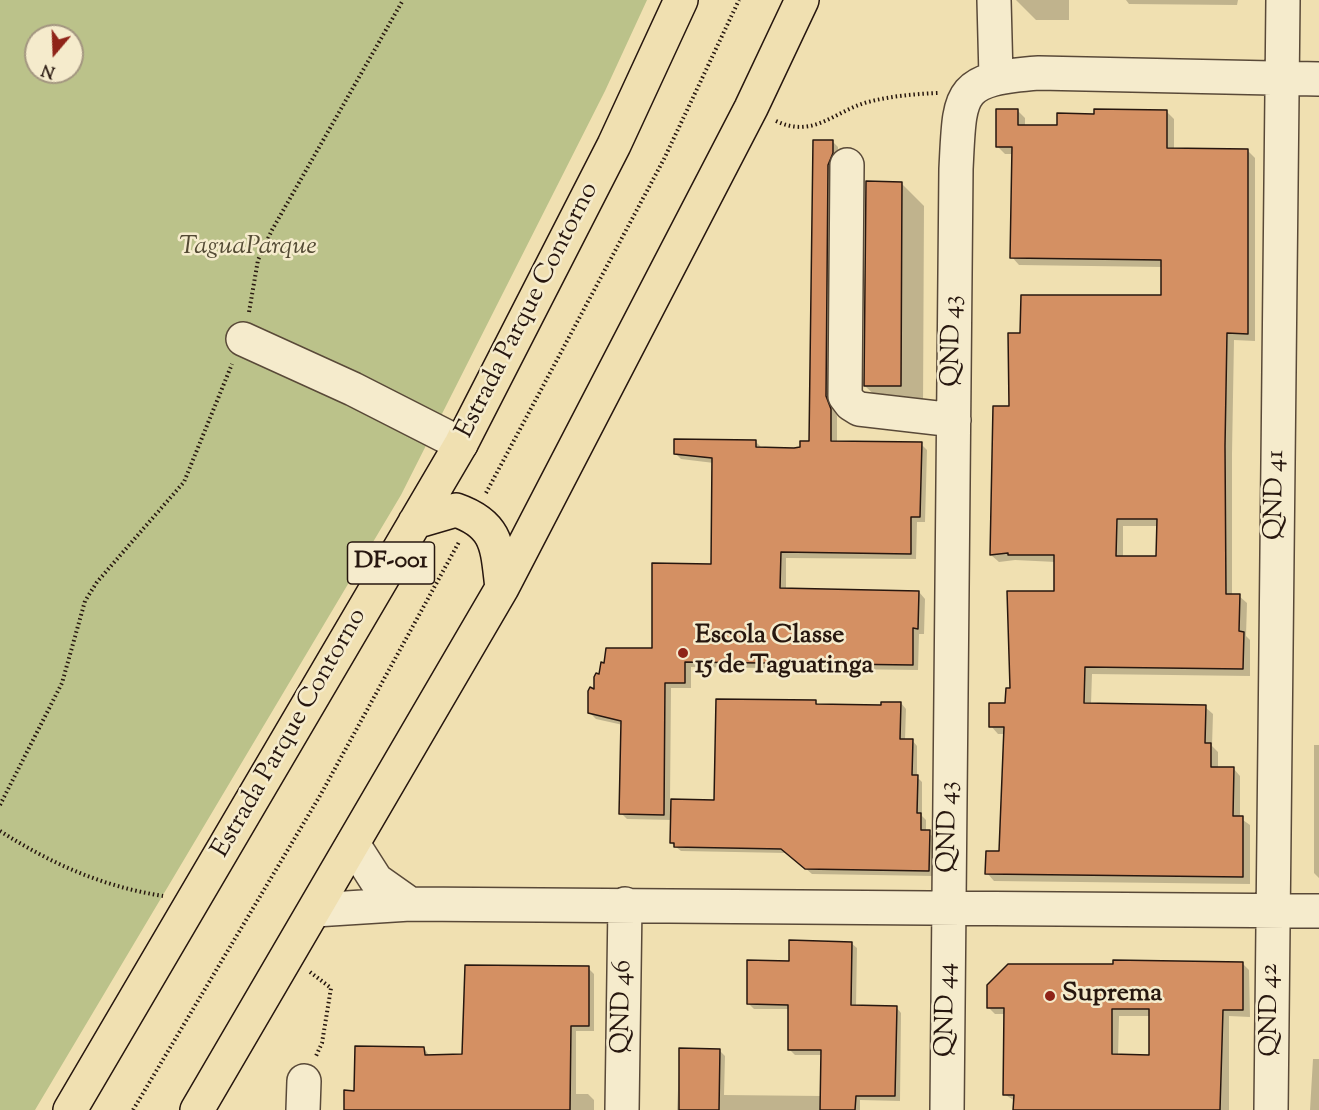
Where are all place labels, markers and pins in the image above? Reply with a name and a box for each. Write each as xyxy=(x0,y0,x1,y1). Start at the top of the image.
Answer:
place label: Escola Classe 15 de Taguatinga xyxy=(695,622,873,684)
marker: Escola Classe 15 de Taguatinga xyxy=(676,646,690,660)
place label: Suprema xyxy=(1062,980,1162,1012)
marker: Suprema xyxy=(1043,989,1057,1003)

